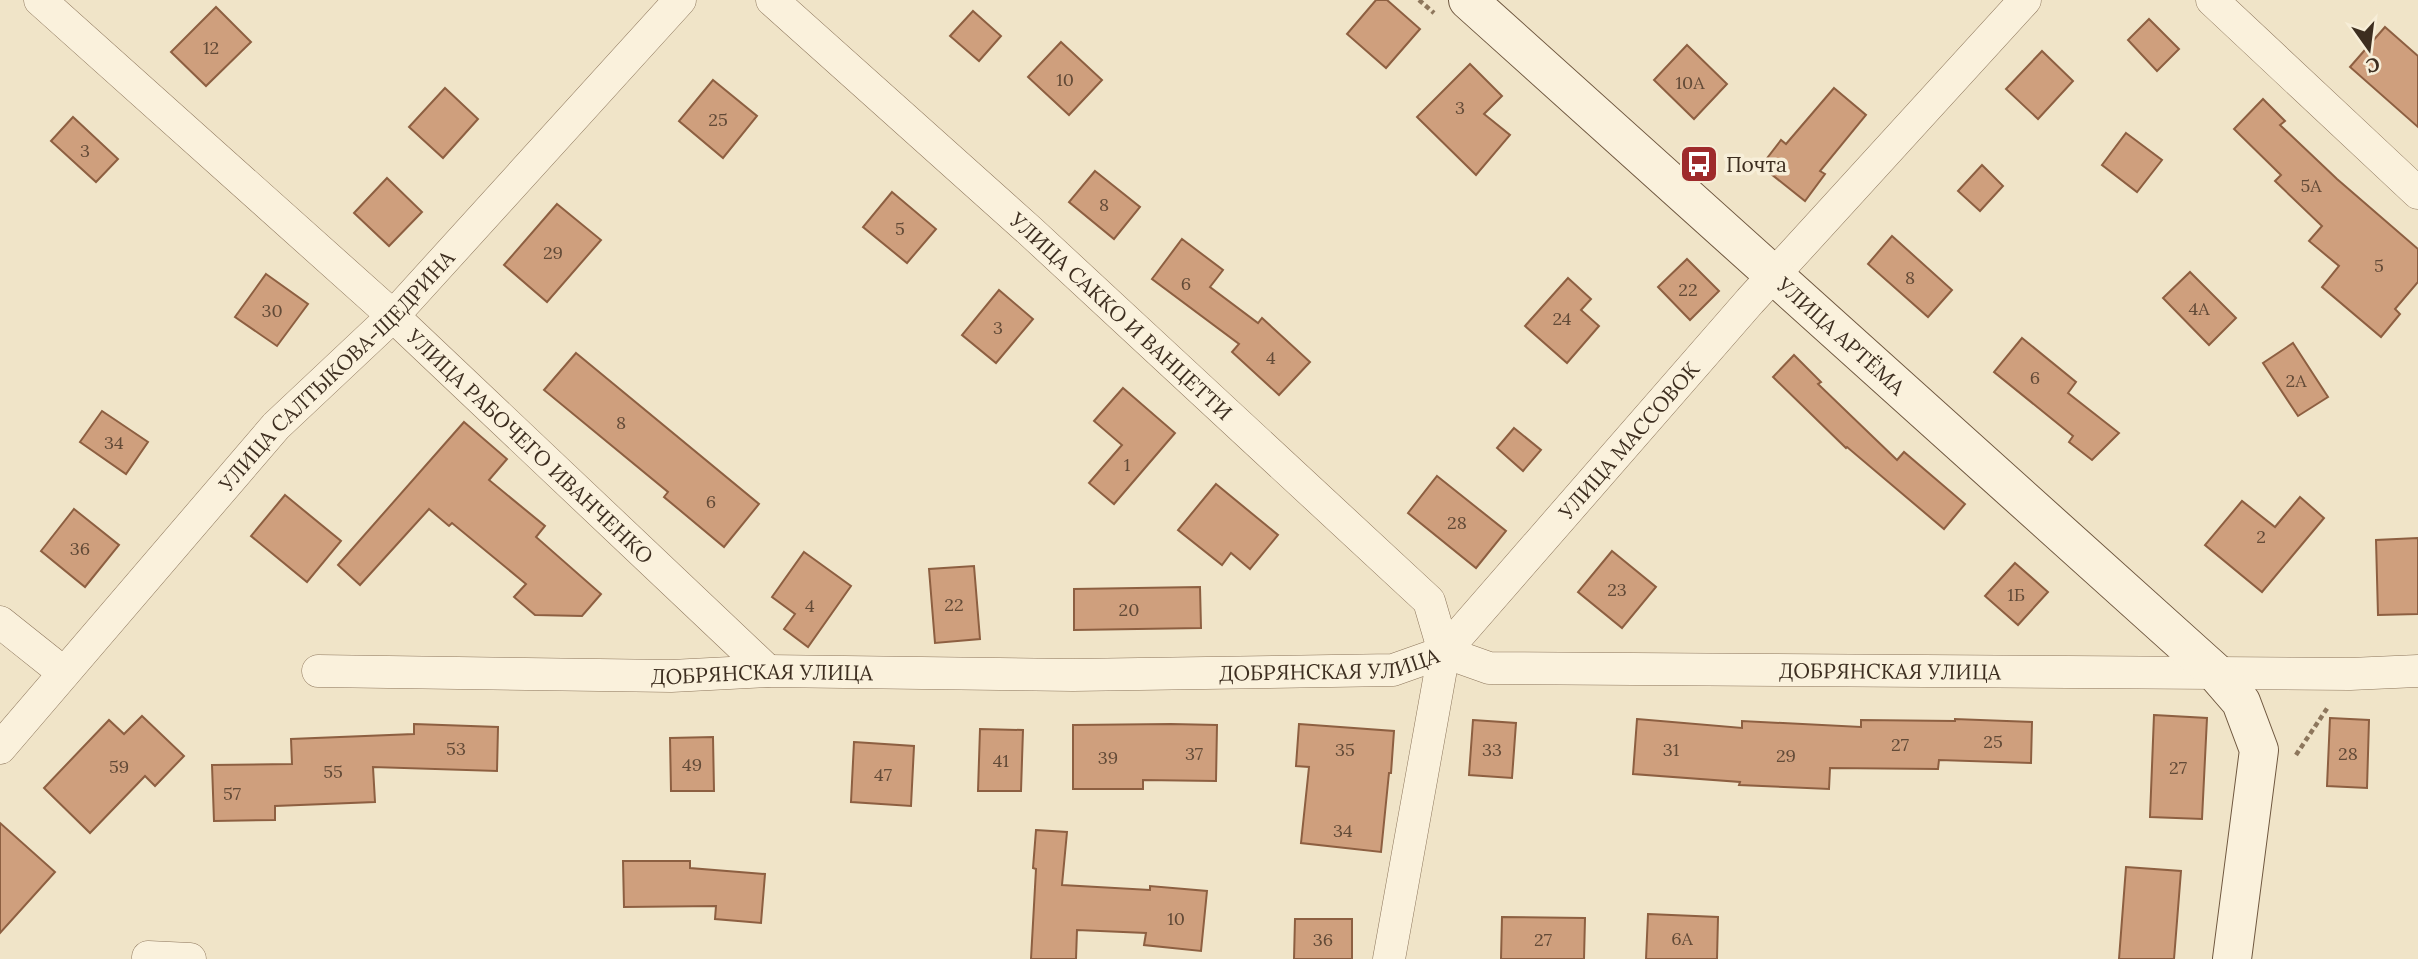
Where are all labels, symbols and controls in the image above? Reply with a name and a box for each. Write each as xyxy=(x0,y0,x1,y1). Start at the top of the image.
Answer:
north arrow xyxy=(2334,14,2404,84)
house number: 12 xyxy=(203,36,219,59)
text: С xyxy=(2364,52,2382,79)
house number: 10 xyxy=(1056,68,1074,91)
house number: 10А xyxy=(1676,71,1705,94)
house number: 3 xyxy=(1455,96,1465,119)
house number: 25 xyxy=(708,108,728,131)
house number: 3 xyxy=(80,139,90,162)
bus stop icon: Почта xyxy=(1678,143,1720,185)
place label: Почта xyxy=(1726,151,1787,178)
house number: 5А xyxy=(2300,174,2322,197)
house number: 8 xyxy=(1099,193,1109,216)
street label: УЛИЦА САККО И ВАНЦЕТТИ xyxy=(1004,206,1238,426)
house number: 5 xyxy=(895,217,905,240)
house number: 29 xyxy=(543,241,563,264)
street label: УЛИЦА САЛТЫКОВА-ЩЕДРИНА xyxy=(212,244,461,497)
house number: 5 xyxy=(2374,254,2384,277)
house number: 8 xyxy=(1905,266,1915,289)
street label: УЛИЦА АРТЁМА xyxy=(1771,270,1912,401)
house number: 6 xyxy=(1181,272,1191,295)
house number: 22 xyxy=(1678,278,1698,301)
house number: 4А xyxy=(2188,297,2210,320)
house number: 30 xyxy=(261,299,283,322)
house number: 24 xyxy=(1552,307,1572,330)
house number: 3 xyxy=(993,316,1003,339)
street label: УЛИЦА РАБОЧЕГО ИВАНЧЕНКО xyxy=(401,322,659,569)
house number: 4 xyxy=(1266,346,1276,369)
street label: УЛИЦА МАССОВОК xyxy=(1552,355,1705,525)
house number: 6 xyxy=(2030,366,2040,389)
house number: 2А xyxy=(2286,369,2307,392)
house number: 8 xyxy=(616,411,626,434)
house number: 34 xyxy=(104,431,124,454)
house number: 1 xyxy=(1124,453,1130,476)
house number: 6 xyxy=(706,490,716,513)
house number: 28 xyxy=(1447,511,1467,534)
house number: 2 xyxy=(2256,525,2266,548)
house number: 36 xyxy=(70,537,90,560)
house number: 23 xyxy=(1607,578,1627,601)
house number: 1Б xyxy=(2007,583,2025,606)
house number: 22 xyxy=(944,593,964,616)
house number: 4 xyxy=(805,594,815,617)
house number: 20 xyxy=(1119,598,1139,621)
street label: ДОБРЯНСКАЯ УЛИЦА xyxy=(1219,641,1443,686)
street label: ДОБРЯНСКАЯ УЛИЦА xyxy=(651,657,874,690)
street label: ДОБРЯНСКАЯ УЛИЦА xyxy=(1779,657,2002,685)
house number: 25 xyxy=(1983,730,2003,753)
house number: 27 xyxy=(1891,733,1909,756)
house number: 53 xyxy=(446,737,466,760)
house number: 35 xyxy=(1335,738,1355,761)
house number: 33 xyxy=(1482,738,1502,761)
house number: 31 xyxy=(1663,738,1679,761)
house number: 37 xyxy=(1185,742,1203,765)
house number: 28 xyxy=(2338,742,2358,765)
house number: 29 xyxy=(1776,744,1796,767)
house number: 39 xyxy=(1098,746,1118,769)
house number: 41 xyxy=(993,749,1009,772)
house number: 49 xyxy=(682,753,702,776)
house number: 59 xyxy=(109,755,129,778)
house number: 27 xyxy=(2169,756,2187,779)
house number: 55 xyxy=(323,760,343,783)
house number: 47 xyxy=(874,763,892,786)
house number: 57 xyxy=(223,782,241,805)
house number: 34 xyxy=(1333,819,1353,842)
house number: 10 xyxy=(1167,907,1185,930)
house number: 6А xyxy=(1671,927,1694,950)
house number: 36 xyxy=(1313,928,1333,951)
house number: 27 xyxy=(1534,928,1552,951)

